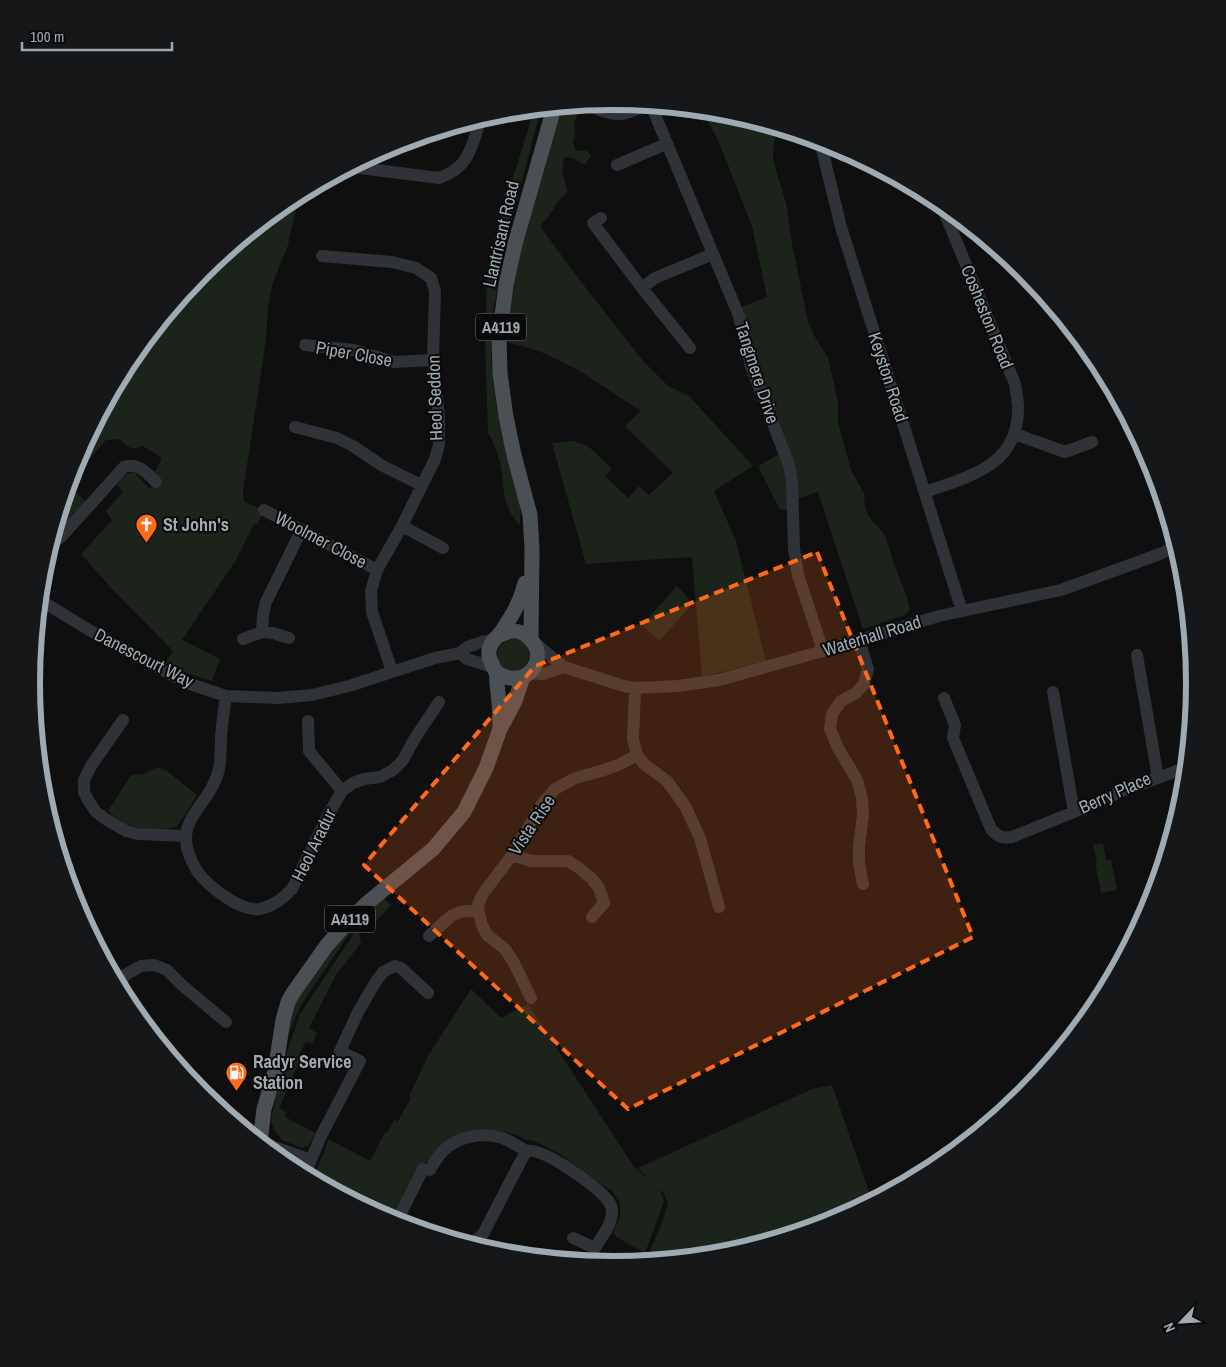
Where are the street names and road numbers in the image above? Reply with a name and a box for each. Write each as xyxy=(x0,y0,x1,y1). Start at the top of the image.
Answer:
street label: Llantrisant Road xyxy=(476,178,525,289)
street label: Cosheston Road xyxy=(955,261,1020,372)
road number: A4119 xyxy=(476,314,526,341)
street label: Tangmere Drive xyxy=(729,319,786,427)
street label: Keyston Road xyxy=(862,329,915,425)
street label: Piper Close xyxy=(314,335,394,373)
street label: Heol Seddon xyxy=(421,355,448,441)
street label: Woolmer Close xyxy=(271,505,372,574)
street label: Waterhall Road xyxy=(820,609,924,662)
street label: Danescourt Way xyxy=(90,622,199,694)
street label: Berry Place xyxy=(1075,766,1155,819)
street label: Vista Rise xyxy=(502,790,561,860)
street label: Heol Aradur xyxy=(285,804,342,885)
road number: A4119 xyxy=(325,906,375,932)

